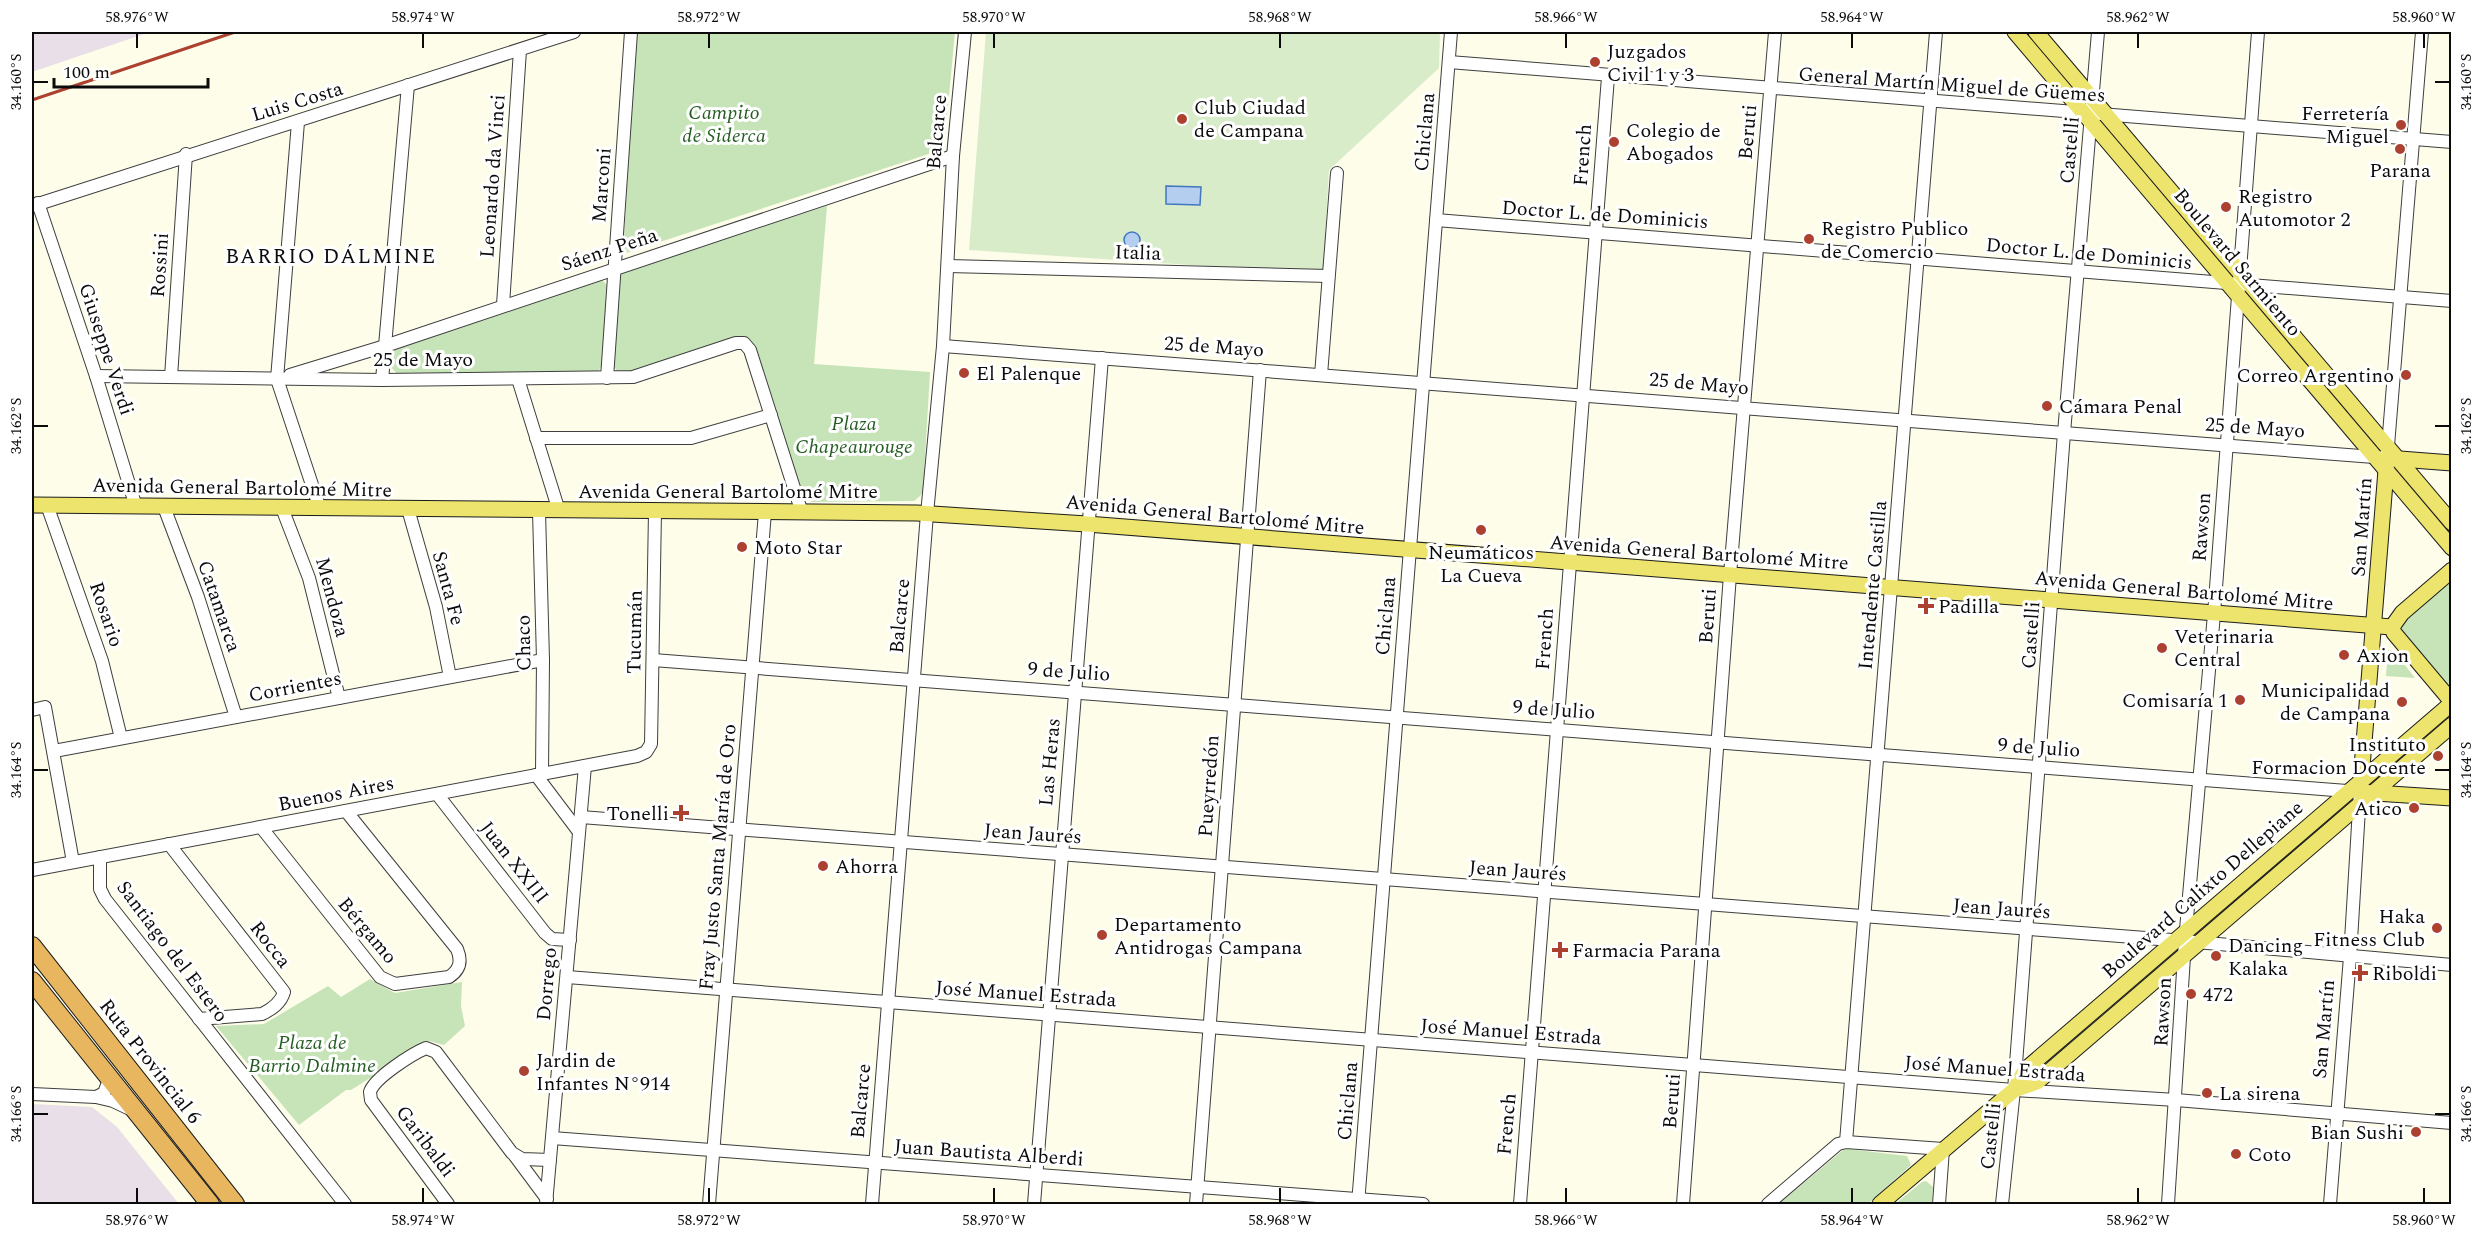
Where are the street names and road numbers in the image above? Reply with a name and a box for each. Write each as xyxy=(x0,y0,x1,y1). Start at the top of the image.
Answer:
street label: General Martín Miguel de Güemes xyxy=(1797,59,2106,111)
street label: Luis Costa xyxy=(248,74,347,130)
street label: Chiclana xyxy=(1407,91,1443,173)
street label: Leonardo da Vinci xyxy=(472,93,514,259)
street label: Balcarce xyxy=(919,93,955,171)
street label: Beruti xyxy=(1731,103,1765,161)
street label: Castelli xyxy=(2052,115,2088,185)
street label: French xyxy=(1566,123,1600,187)
street label: Marconi xyxy=(584,147,620,224)
street label: Boulevard Sarmiento xyxy=(2166,182,2308,343)
street label: Doctor L. de Dominicis xyxy=(1501,193,1709,237)
street label: Sáenz Peña xyxy=(557,220,662,280)
street label: Doctor L. de Dominicis xyxy=(1984,230,2193,278)
street label: Rossini xyxy=(143,232,177,299)
street label: Italia xyxy=(1114,237,1162,269)
street label: Giuseppe Verdi xyxy=(71,279,142,419)
street label: 25 de Mayo xyxy=(1163,329,1265,365)
street label: 25 de Mayo xyxy=(373,345,473,375)
street label: 25 de Mayo xyxy=(1648,365,1750,403)
street label: 25 de Mayo xyxy=(2204,410,2306,446)
street label: Avenida General Bartolomé Mitre xyxy=(92,470,392,506)
street label: San Martín xyxy=(2344,476,2380,578)
street label: Avenida General Bartolomé Mitre xyxy=(578,477,878,507)
street label: Avenida General Bartolomé Mitre xyxy=(1064,487,1366,543)
street label: Rawson xyxy=(2185,491,2219,563)
street label: Intendente Castilla xyxy=(1851,499,1895,671)
street label: Avenida General Bartolomé Mitre xyxy=(1548,528,1850,578)
street label: Santa Fe xyxy=(424,548,472,629)
street label: Mendoza xyxy=(307,554,357,641)
street label: Catamarca xyxy=(189,556,249,656)
street label: Avenida General Bartolomé Mitre xyxy=(2033,563,2335,619)
street label: Chiclana xyxy=(1368,575,1404,657)
street label: Balcarce xyxy=(882,577,918,655)
street label: Rosario xyxy=(81,578,131,651)
street label: Beruti xyxy=(1691,587,1725,645)
street label: Tucumán xyxy=(619,590,651,674)
street label: Castelli xyxy=(2014,600,2048,670)
street label: French xyxy=(1528,607,1562,671)
street label: Chaco xyxy=(509,615,539,671)
street label: 9 de Julio xyxy=(1027,654,1111,690)
street label: Corrientes xyxy=(246,663,344,711)
street label: 9 de Julio xyxy=(1512,692,1596,728)
street label: Las Heras xyxy=(1031,717,1069,807)
street label: Fray Justo Santa María de Oro xyxy=(691,723,745,992)
street label: 9 de Julio xyxy=(1997,730,2081,766)
street label: Pueyrredón xyxy=(1190,734,1228,838)
street label: Buenos Aires xyxy=(276,768,397,820)
street label: Boulevard Calixto Dellepiane xyxy=(2095,794,2310,986)
street label: Juan XXIII xyxy=(472,815,556,910)
street label: Jean Jaurés xyxy=(983,816,1083,852)
street label: Jean Jaurés xyxy=(1468,853,1568,889)
street label: Santiago del Estero xyxy=(109,874,236,1029)
street label: Bérgamo xyxy=(330,891,404,971)
street label: Jean Jaurés xyxy=(1952,891,2052,927)
street label: Rocca xyxy=(242,914,299,975)
street label: Dorrego xyxy=(529,946,565,1022)
street label: José Manuel Estrada xyxy=(934,973,1118,1015)
street label: Rawson xyxy=(2146,977,2180,1047)
street label: San Martín xyxy=(2305,978,2343,1080)
street label: Ruta Provincial 6 xyxy=(92,993,209,1131)
street label: José Manuel Estrada xyxy=(1419,1011,1603,1053)
street label: José Manuel Estrada xyxy=(1903,1048,2087,1090)
street label: Chiclana xyxy=(1330,1060,1366,1142)
street label: Balcarce xyxy=(843,1062,879,1140)
street label: Beruti xyxy=(1655,1072,1689,1130)
street label: French xyxy=(1489,1092,1525,1156)
street label: Garibaldi xyxy=(388,1099,462,1184)
street label: Castelli xyxy=(1973,1101,2009,1171)
street label: Juan Bautista Alberdi xyxy=(893,1131,1085,1175)

